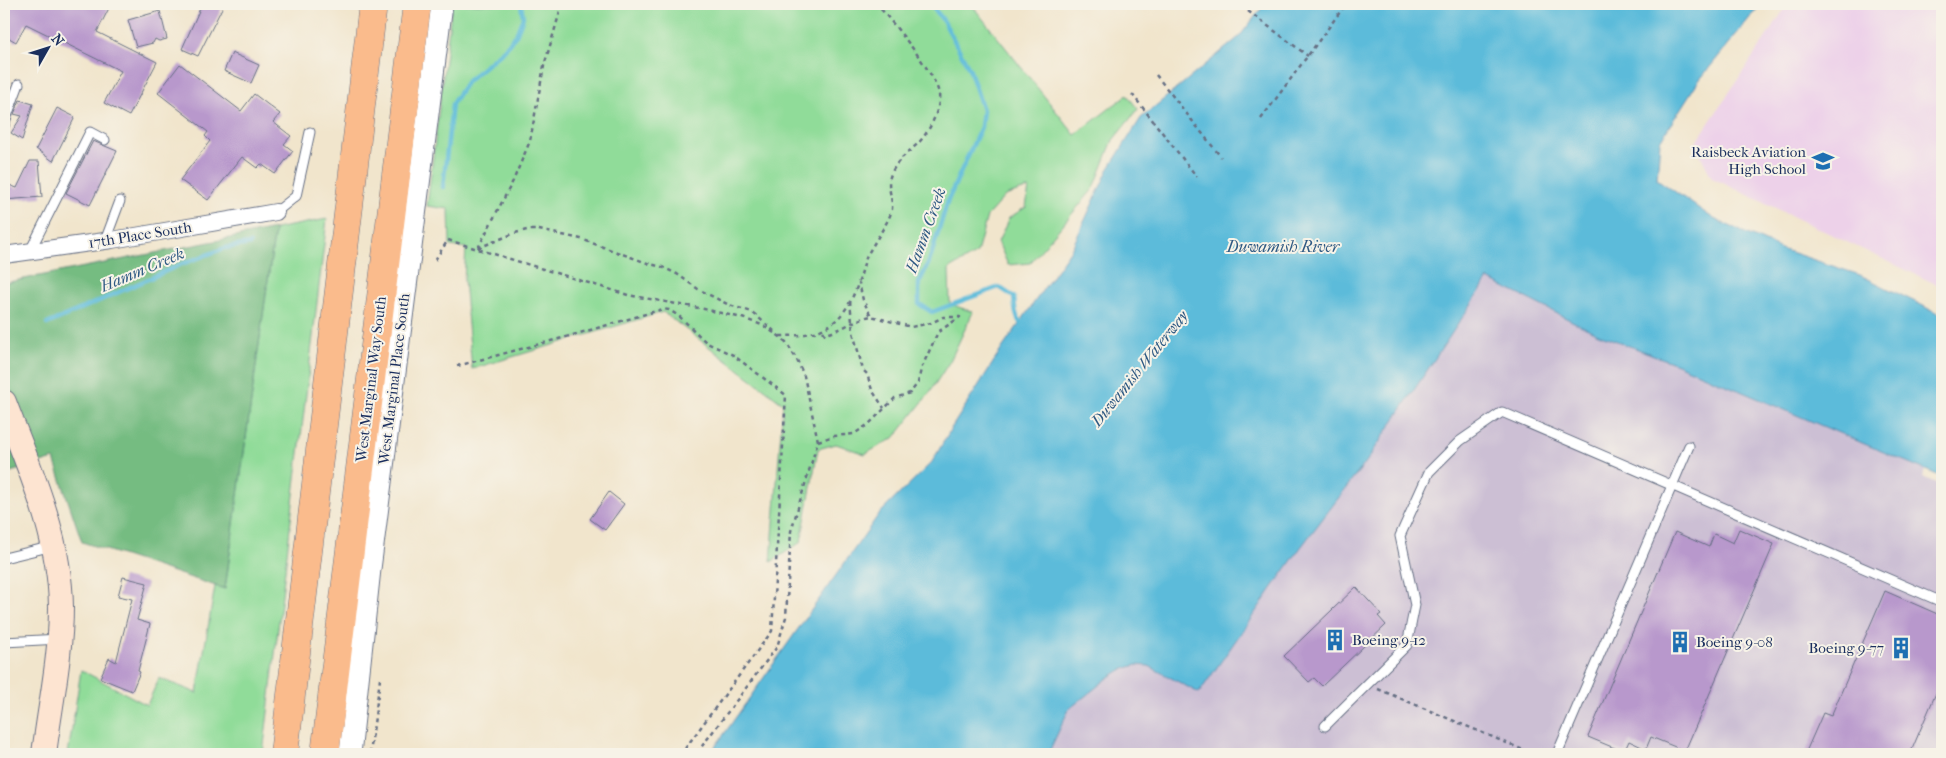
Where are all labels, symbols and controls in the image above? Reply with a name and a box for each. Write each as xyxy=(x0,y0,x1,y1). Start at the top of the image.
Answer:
north arrow xyxy=(22,22,72,72)
text: N xyxy=(48,31,68,50)
place label: Raisbeck Aviation High School xyxy=(1691,143,1806,178)
school or university icon: Raisbeck Aviation High School xyxy=(1810,148,1836,174)
water label: Hamm Creek xyxy=(901,185,950,276)
street label: 17th Place South xyxy=(87,218,194,252)
water label: Duwamish River xyxy=(1226,237,1341,256)
water label: Hamm Creek xyxy=(97,243,187,296)
street label: West Marginal Place South xyxy=(374,292,414,467)
street label: West Marginal Way South xyxy=(352,295,390,464)
water label: Duwamish Waterway xyxy=(1086,306,1192,431)
building icon: Boeing 9-12 xyxy=(1322,627,1348,653)
building icon: Boeing 9-08 xyxy=(1667,629,1693,655)
place label: Boeing 9-12 xyxy=(1352,631,1426,649)
place label: Boeing 9-08 xyxy=(1696,633,1773,651)
building icon: Boeing 9-77 xyxy=(1888,635,1914,661)
place label: Boeing 9-77 xyxy=(1809,639,1884,657)

